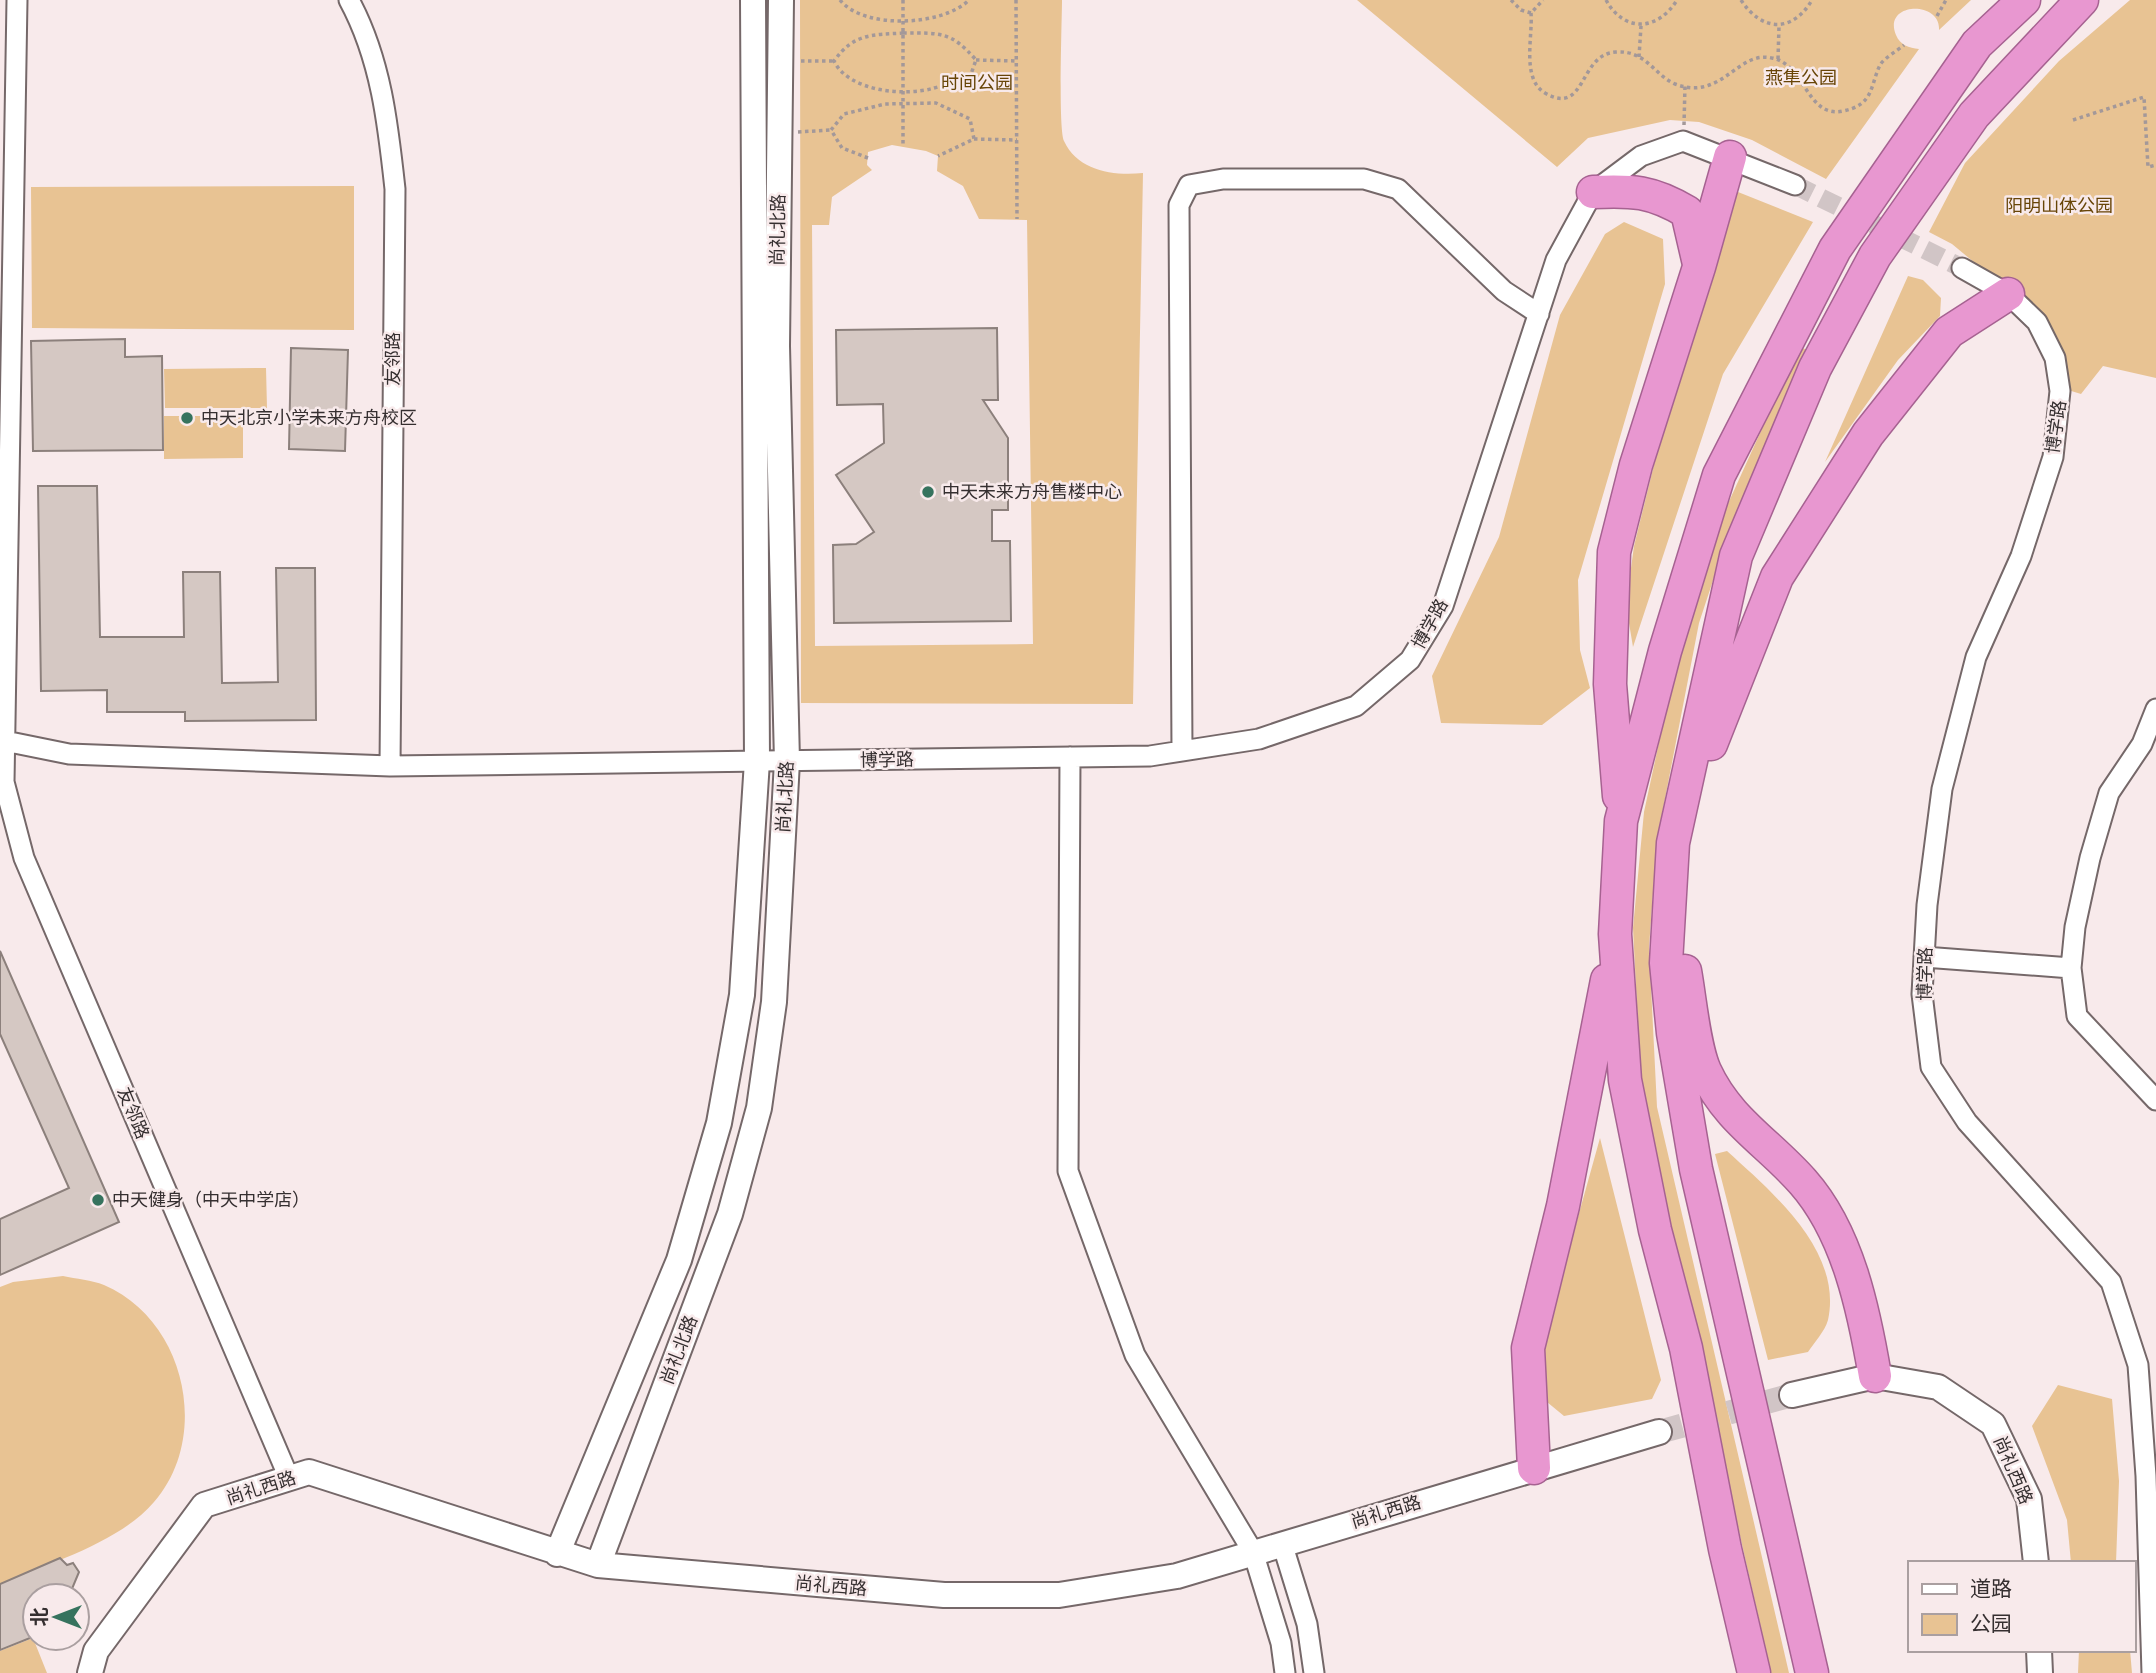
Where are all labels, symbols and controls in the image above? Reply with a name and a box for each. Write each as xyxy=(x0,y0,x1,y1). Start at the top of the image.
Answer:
park label: 燕隼公园 xyxy=(1765,65,1837,89)
park label: 时间公园 xyxy=(941,70,1013,94)
park label: 阳明山体公园 xyxy=(2005,193,2113,217)
street label: 尚礼北路 xyxy=(764,194,790,266)
street label: 友邻路 xyxy=(380,332,404,386)
street label: 博学路 xyxy=(2039,398,2071,455)
place label: 中天北京小学未来方舟校区 xyxy=(201,405,417,429)
marker: 中天北京小学未来方舟校区 xyxy=(179,410,195,426)
place label: 中天未来方舟售楼中心 xyxy=(942,479,1122,503)
marker: 中天未来方舟售楼中心 xyxy=(920,484,936,500)
street label: 博学路 xyxy=(1406,594,1453,653)
street label: 博学路 xyxy=(860,747,914,771)
street label: 尚礼北路 xyxy=(770,760,798,834)
street label: 博学路 xyxy=(1912,947,1936,1001)
street label: 友邻路 xyxy=(112,1083,156,1142)
place label: 中天健身（中天中学店） xyxy=(112,1187,310,1211)
marker: 中天健身（中天中学店） xyxy=(90,1192,106,1208)
street label: 尚礼北路 xyxy=(654,1312,702,1388)
street label: 尚礼西路 xyxy=(1989,1432,2039,1507)
street label: 尚礼西路 xyxy=(223,1465,299,1510)
street label: 尚礼西路 xyxy=(1348,1489,1424,1533)
legend xyxy=(1908,1561,2135,1652)
street label: 尚礼西路 xyxy=(794,1570,868,1600)
text: 道路 xyxy=(1970,1574,2012,1602)
north arrow xyxy=(21,1582,91,1652)
text: 北 xyxy=(26,1607,52,1627)
text: 公园 xyxy=(1970,1609,2012,1637)

